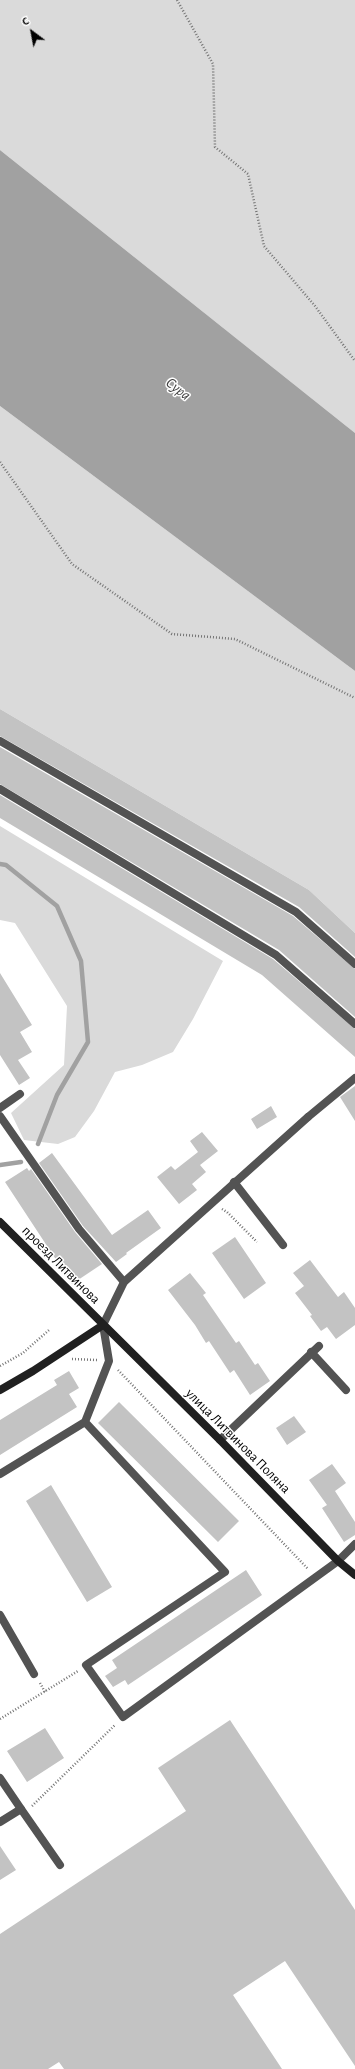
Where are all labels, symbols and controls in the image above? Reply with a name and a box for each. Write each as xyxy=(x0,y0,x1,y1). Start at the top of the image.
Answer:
north arrow xyxy=(12,12,52,52)
text: С xyxy=(20,15,31,28)
water label: Сура xyxy=(162,374,194,404)
street label: проезд Литвинова xyxy=(18,1222,104,1308)
street label: улица Литвинова Поляна xyxy=(182,1385,294,1497)

